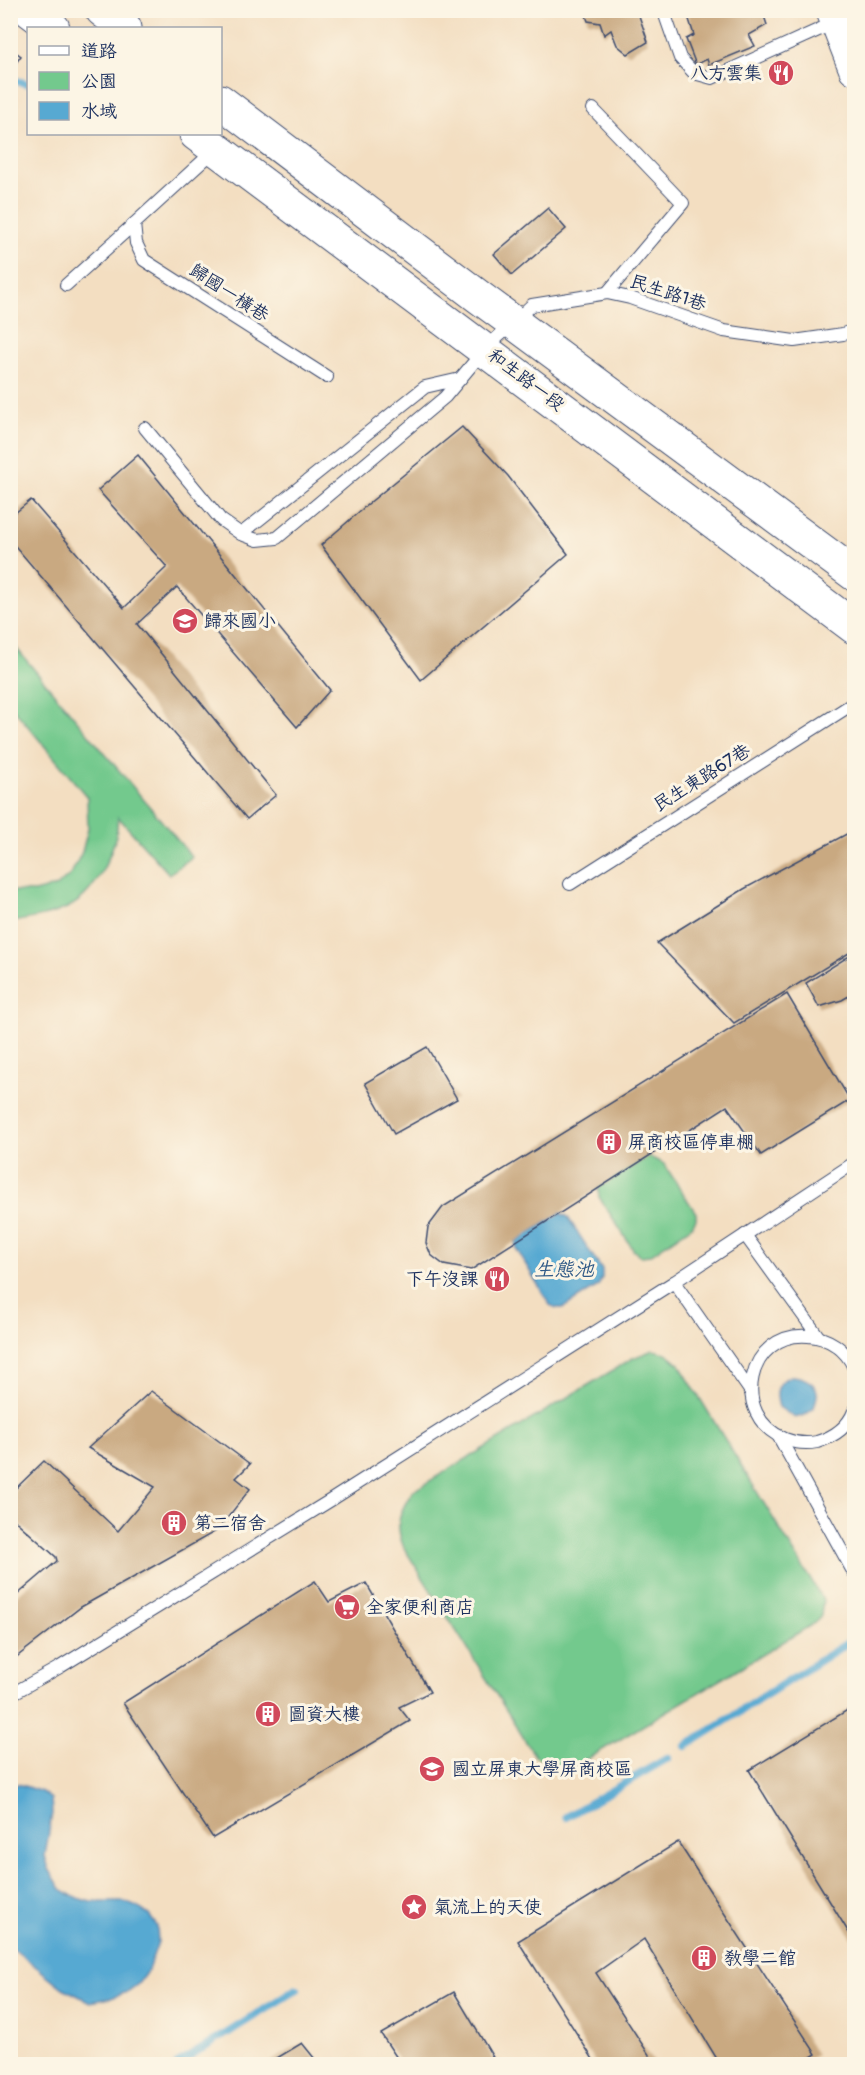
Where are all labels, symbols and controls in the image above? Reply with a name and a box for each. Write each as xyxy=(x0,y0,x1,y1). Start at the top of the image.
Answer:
legend xyxy=(27,27,222,135)
text: 道路 xyxy=(81,40,117,63)
restaurant icon: 八方雲集 xyxy=(766,58,796,88)
place label: 八方雲集 xyxy=(690,62,762,85)
text: 公園 xyxy=(81,70,117,93)
text: 水域 xyxy=(81,100,117,123)
street label: 歸國一橫巷 xyxy=(185,259,273,327)
street label: 民生路1巷 xyxy=(627,270,709,316)
street label: 和生路一段 xyxy=(483,344,569,416)
school or university icon: 歸來國小 xyxy=(170,606,200,636)
place label: 歸來國小 xyxy=(204,610,276,633)
street label: 民生東路67巷 xyxy=(649,739,755,817)
building icon: 屏商校區停車棚 xyxy=(594,1127,624,1157)
place label: 屏商校區停車棚 xyxy=(628,1131,754,1154)
water label: 生態池 xyxy=(534,1257,595,1282)
restaurant icon: 下午沒課 xyxy=(482,1264,512,1294)
place label: 下午沒課 xyxy=(406,1268,478,1291)
building icon: 第二宿舍 xyxy=(159,1508,189,1538)
place label: 第二宿舍 xyxy=(194,1512,266,1535)
supermarket icon: 全家便利商店 xyxy=(332,1592,362,1622)
place label: 全家便利商店 xyxy=(366,1596,474,1619)
building icon: 圖資大樓 xyxy=(253,1699,283,1729)
place label: 圖資大樓 xyxy=(288,1703,360,1726)
school or university icon: 國立屏東大學屏商校區 xyxy=(417,1754,447,1784)
place label: 國立屏東大學屏商校區 xyxy=(452,1758,632,1781)
place icon: 氣流上的天使 xyxy=(399,1892,429,1922)
place label: 氣流上的天使 xyxy=(434,1896,542,1919)
building icon: 教學二館 xyxy=(689,1943,719,1973)
place label: 教學二館 xyxy=(724,1947,796,1970)

